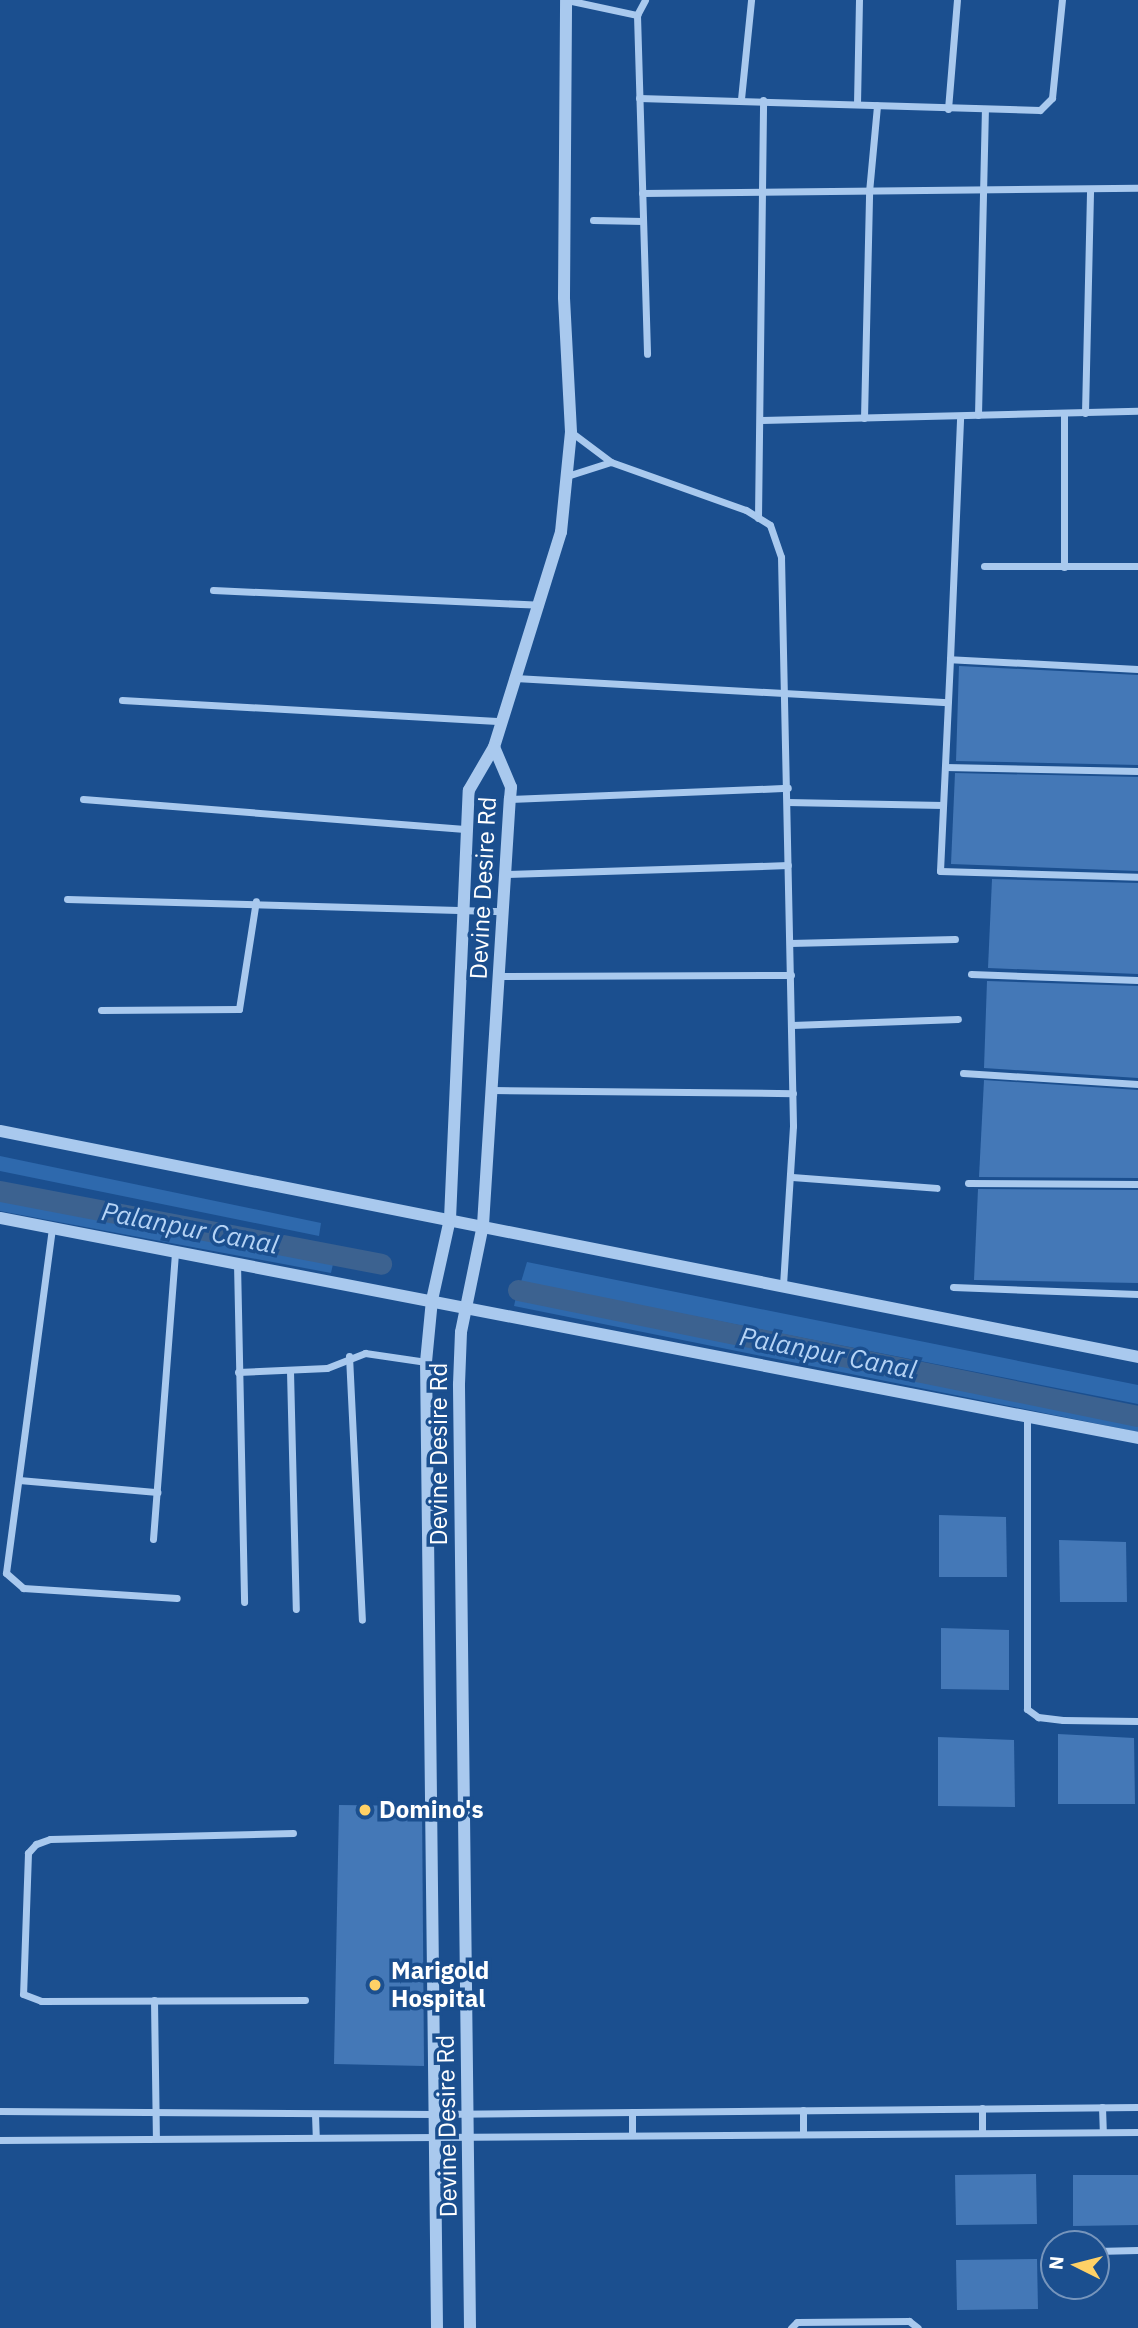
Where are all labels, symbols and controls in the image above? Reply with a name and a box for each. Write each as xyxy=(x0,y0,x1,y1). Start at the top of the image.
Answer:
street label: Devine Desire Rd xyxy=(464,796,502,980)
water label: Palanpur Canal xyxy=(99,1196,281,1260)
water label: Palanpur Canal xyxy=(737,1321,919,1385)
street label: Devine Desire Rd xyxy=(425,1363,453,1545)
place label: Domino's xyxy=(379,1796,483,1824)
marker: Domino's xyxy=(357,1802,373,1818)
place label: Marigold Hospital xyxy=(391,1957,489,2013)
marker: Marigold Hospital xyxy=(365,1975,385,1995)
street label: Devine Desire Rd xyxy=(431,2034,463,2218)
north arrow xyxy=(1040,2230,1110,2300)
text: N xyxy=(1043,2255,1069,2271)

